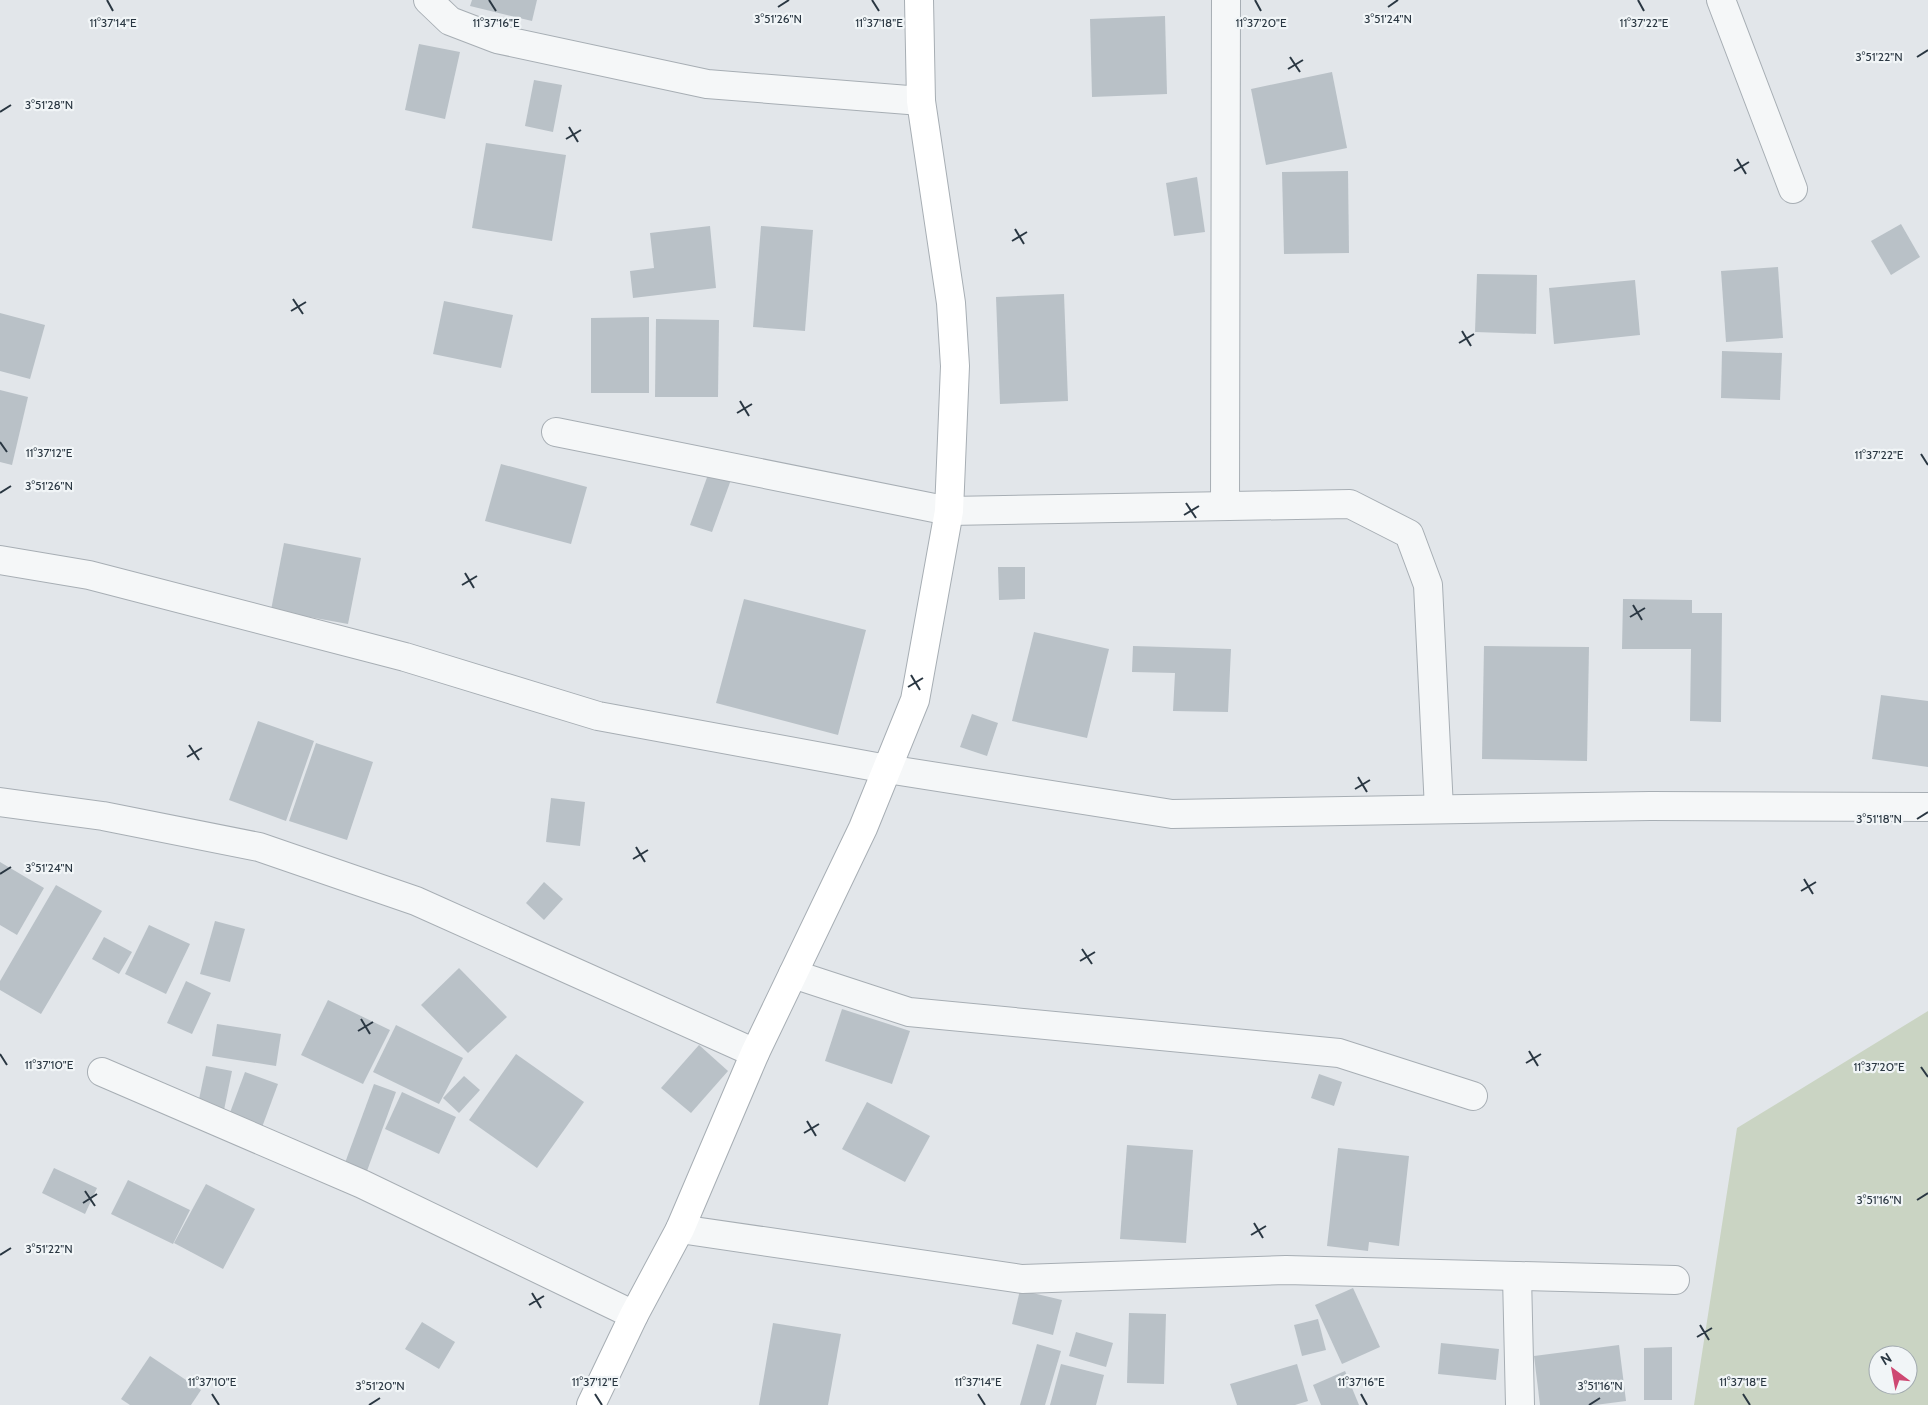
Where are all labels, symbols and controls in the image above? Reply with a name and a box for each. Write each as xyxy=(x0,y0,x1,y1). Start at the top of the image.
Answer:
text: 3°51'26"N xyxy=(754,11,802,26)
text: 3°51'24"N xyxy=(1364,11,1412,26)
text: 11°37'14"E xyxy=(89,15,137,30)
text: 11°37'16"E xyxy=(472,15,520,30)
text: 11°37'18"E xyxy=(855,15,903,30)
text: 11°37'20"E xyxy=(1235,15,1287,30)
text: 11°37'22"E xyxy=(1620,15,1669,30)
text: 3°51'22"N xyxy=(1855,49,1903,64)
text: 3°51'28"N xyxy=(25,97,73,112)
text: 11°37'12"E xyxy=(26,445,73,460)
text: 11°37'22"E xyxy=(1855,447,1904,462)
text: 3°51'26"N xyxy=(25,478,73,493)
text: 3°51'18"N xyxy=(1856,811,1902,826)
text: 3°51'24"N xyxy=(25,860,73,875)
text: 11°37'10"E xyxy=(25,1057,74,1072)
text: 11°37'20"E xyxy=(1853,1059,1905,1074)
text: 3°51'16"N xyxy=(1856,1192,1902,1207)
text: 3°51'22"N xyxy=(25,1241,73,1256)
north arrow xyxy=(1868,1345,1918,1395)
text: N xyxy=(1877,1349,1895,1369)
text: 11°37'10"E xyxy=(188,1374,237,1389)
text: 11°37'12"E xyxy=(572,1374,619,1389)
text: 11°37'14"E xyxy=(954,1374,1002,1389)
text: 11°37'16"E xyxy=(1337,1374,1385,1389)
text: 11°37'18"E xyxy=(1719,1374,1767,1389)
text: 3°51'20"N xyxy=(355,1378,405,1393)
text: 3°51'16"N xyxy=(1577,1378,1623,1393)

